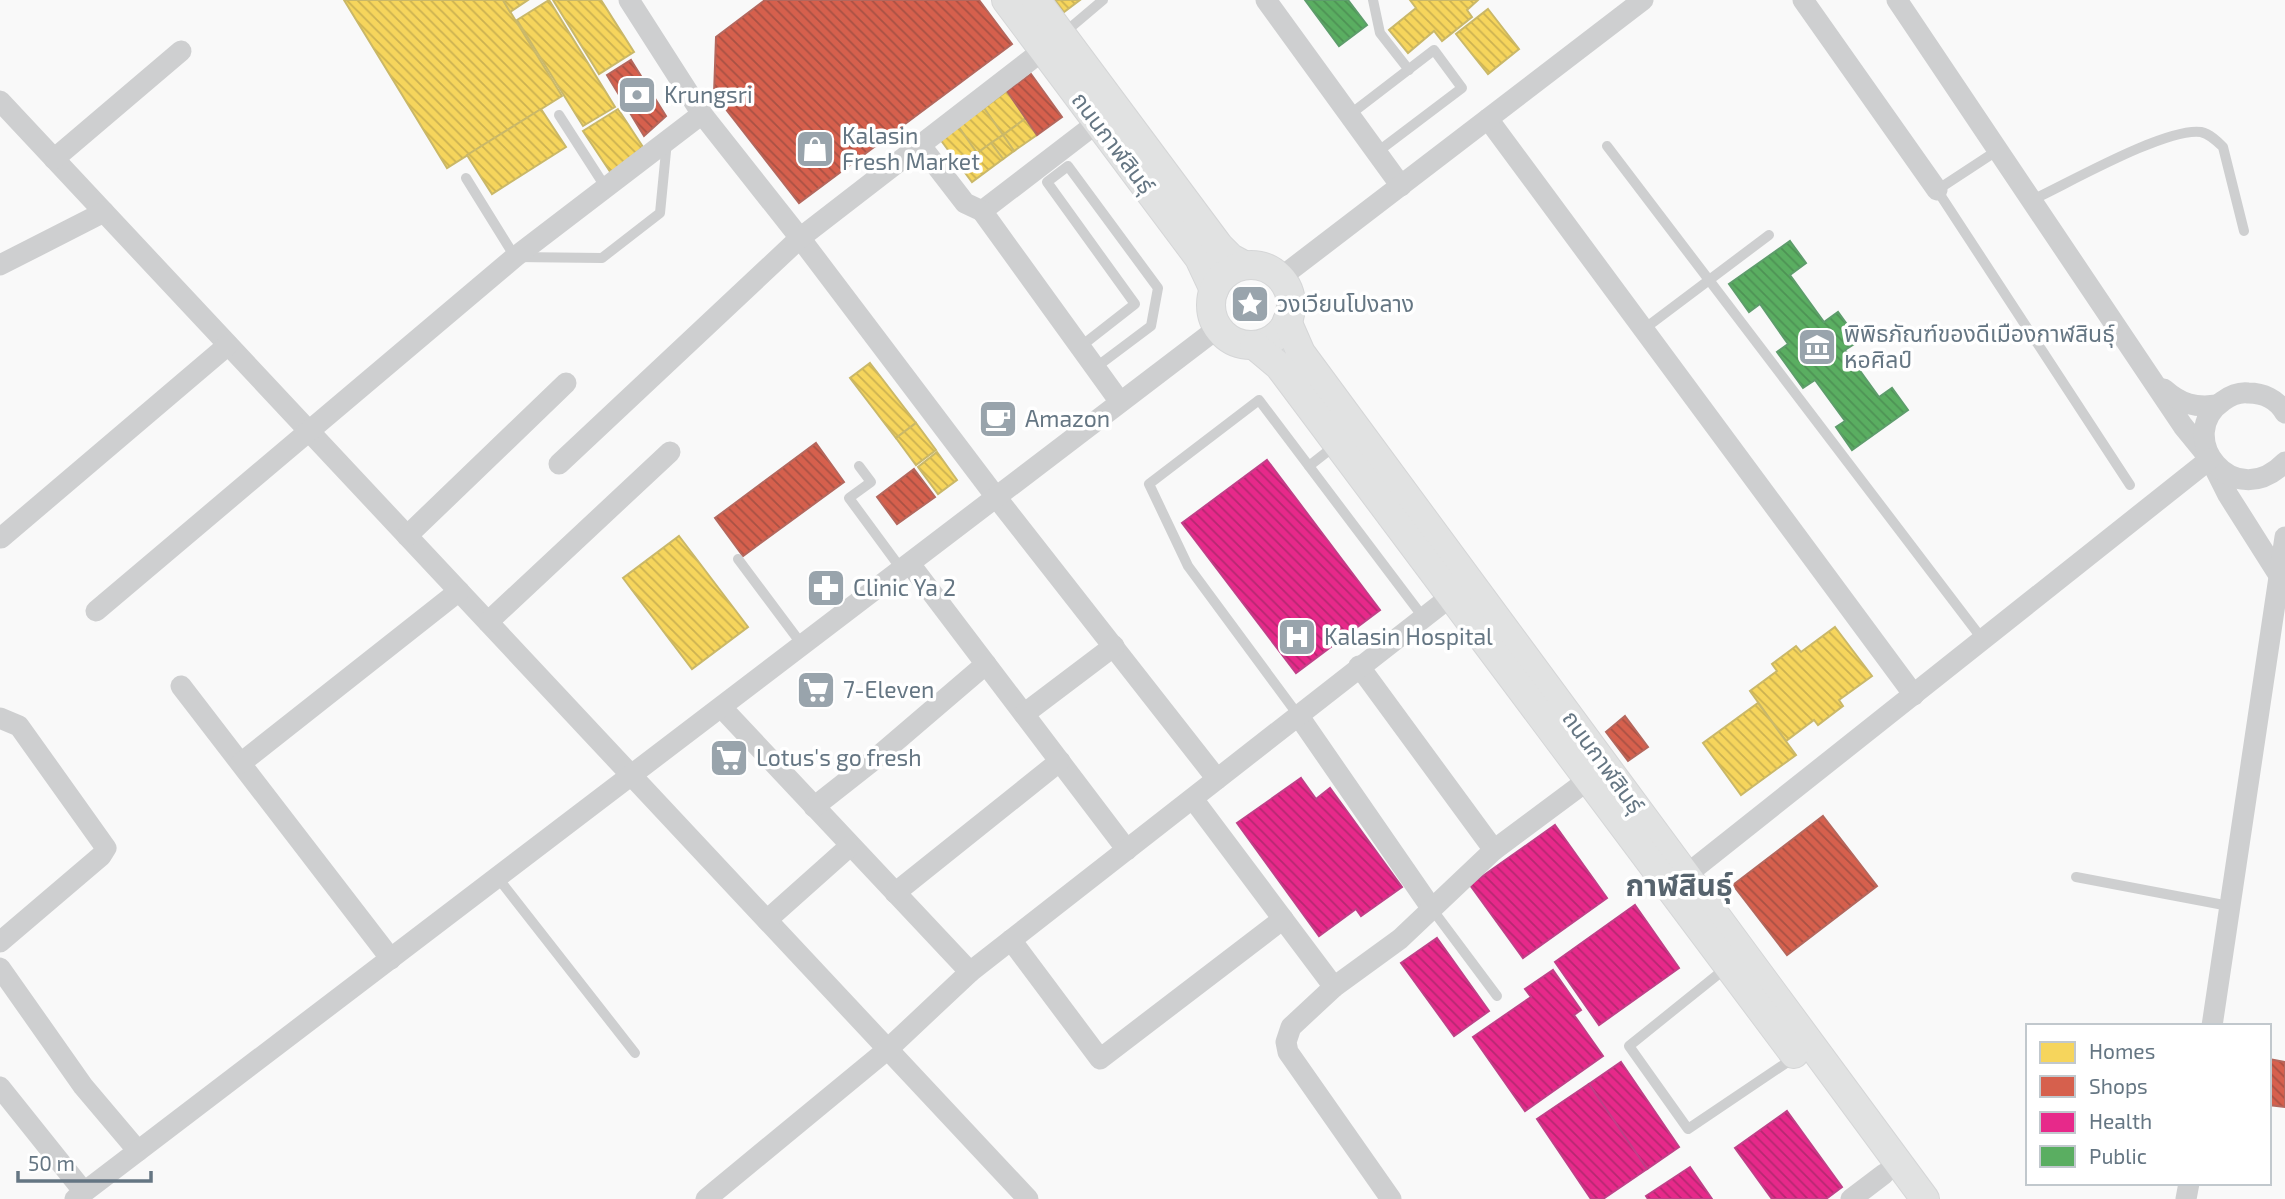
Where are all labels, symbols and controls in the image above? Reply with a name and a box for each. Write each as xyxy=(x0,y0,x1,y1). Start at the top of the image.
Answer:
bank icon: Krungsri xyxy=(616,74,658,116)
place label: Krungsri xyxy=(664,80,753,108)
street label: ถนนกาฬสินธุ์ xyxy=(1066,86,1161,200)
place label: Kalasin Fresh Market xyxy=(842,121,980,175)
shop icon: Kalasin Fresh Market xyxy=(794,128,836,170)
place icon: วงเวียนโปงลาง xyxy=(1229,283,1271,325)
place label: วงเวียนโปงลาง xyxy=(1277,289,1414,317)
place label: พิพิธภัณฑ์ของดีเมืองกาฬสินธุ์ หอศิลป์ xyxy=(1844,319,2115,373)
museum icon: พิพิธภัณฑ์ของดีเมืองกาฬสินธุ์ หอศิลป์ xyxy=(1796,326,1838,368)
cafe icon: Amazon xyxy=(977,398,1019,440)
place label: Amazon xyxy=(1025,404,1110,432)
pharmacy icon: Clinic Ya 2 xyxy=(805,567,847,609)
place label: Clinic Ya 2 xyxy=(853,573,956,601)
hospital icon: Kalasin Hospital xyxy=(1276,616,1318,658)
place label: Kalasin Hospital xyxy=(1324,622,1493,650)
supermarket icon: 7-Eleven xyxy=(795,669,837,711)
place label: 7-Eleven xyxy=(843,675,934,703)
street label: ถนนกาฬสินธุ์ xyxy=(1556,705,1651,819)
supermarket icon: Lotus's go fresh xyxy=(708,737,750,779)
place label: Lotus's go fresh xyxy=(756,743,922,771)
district label: กาฬสินธุ์ xyxy=(1625,866,1733,904)
legend xyxy=(2026,1024,2271,1185)
text: Homes xyxy=(2089,1038,2155,1063)
text: Shops xyxy=(2089,1073,2148,1098)
text: Health xyxy=(2089,1108,2152,1133)
scale bar xyxy=(18,1140,150,1184)
text: Public xyxy=(2089,1143,2147,1168)
text: 50 m xyxy=(28,1150,75,1175)

